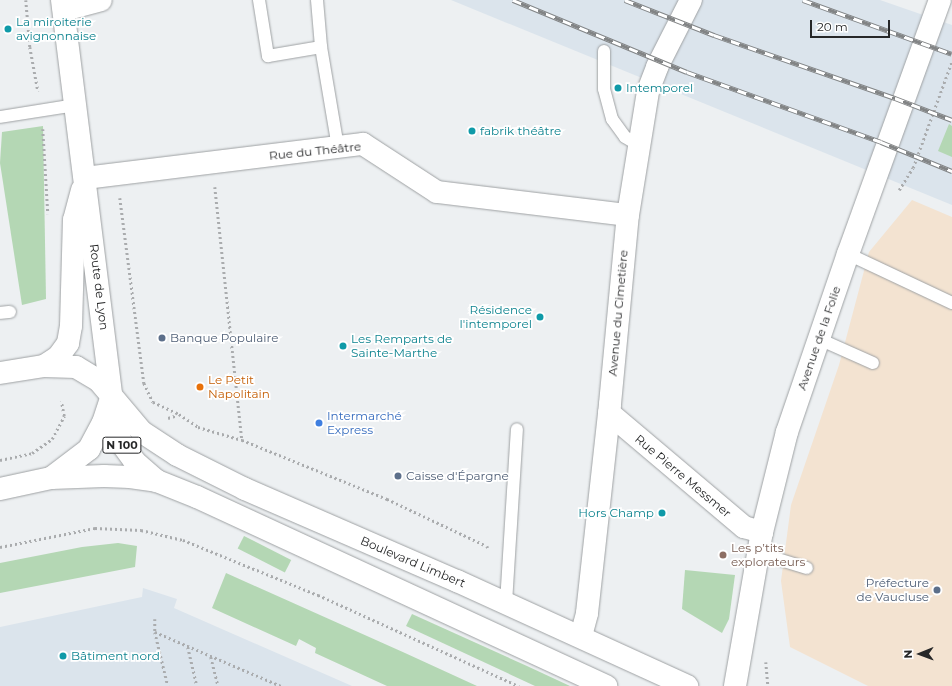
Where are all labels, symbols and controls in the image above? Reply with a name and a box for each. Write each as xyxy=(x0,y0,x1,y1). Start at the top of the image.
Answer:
scale bar xyxy=(812,12,892,38)
place label: La miroiterie avignonnaise xyxy=(16,15,96,43)
text: 20 m xyxy=(817,19,848,34)
marker: La miroiterie avignonnaise xyxy=(3,24,13,34)
place label: Intemporel xyxy=(626,81,693,95)
marker: Intemporel xyxy=(613,83,623,93)
place label: fabrik théâtre xyxy=(480,124,561,138)
marker: fabrik théâtre xyxy=(467,126,477,136)
street label: Rue du Théâtre xyxy=(268,139,362,163)
street label: Route de Lyon xyxy=(87,243,111,331)
street label: Avenue du Cimetière xyxy=(605,249,631,377)
street label: Avenue de la Folie xyxy=(794,284,844,392)
place label: Résidence l'intemporel xyxy=(460,303,532,331)
marker: Résidence l'intemporel xyxy=(535,312,545,322)
place label: Banque Populaire xyxy=(170,331,278,345)
place label: Les Remparts de Sainte-Marthe xyxy=(351,332,452,360)
marker: Banque Populaire xyxy=(157,333,167,343)
marker: Les Remparts de Sainte-Marthe xyxy=(338,341,348,351)
place label: Le Petit Napolitain xyxy=(208,373,270,401)
marker: Le Petit Napolitain xyxy=(195,382,205,392)
place label: Intermarché Express xyxy=(327,409,402,437)
marker: Intermarché Express xyxy=(314,418,324,428)
street label: Rue Pierre Messmer xyxy=(632,432,734,520)
road number: N 100 xyxy=(102,436,142,454)
place label: Caisse d'Épargne xyxy=(406,469,509,483)
marker: Caisse d'Épargne xyxy=(393,471,403,481)
place label: Hors Champ xyxy=(578,506,654,520)
marker: Hors Champ xyxy=(657,508,667,518)
street label: Boulevard Limbert xyxy=(358,533,468,591)
place label: Les p’tits explorateurs xyxy=(731,541,805,569)
marker: Les p’tits explorateurs xyxy=(718,550,728,560)
place label: Préfecture de Vaucluse xyxy=(857,576,929,604)
marker: Préfecture de Vaucluse xyxy=(932,585,942,595)
north arrow xyxy=(900,634,940,674)
place label: Bâtiment nord xyxy=(71,649,160,663)
text: N xyxy=(901,650,915,659)
marker: Bâtiment nord xyxy=(58,651,68,661)

